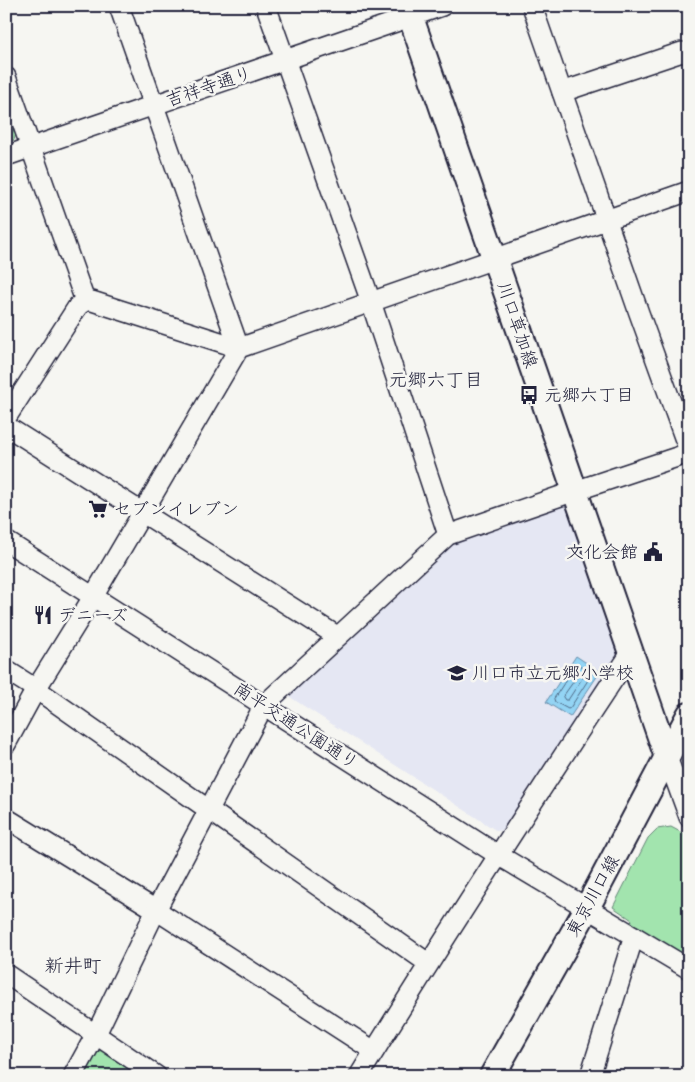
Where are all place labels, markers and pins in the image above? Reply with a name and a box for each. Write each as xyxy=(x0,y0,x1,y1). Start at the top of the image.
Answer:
bus stop icon: 元郷六丁目 xyxy=(518,384,540,406)
place label: 元郷六丁目 xyxy=(544,384,634,407)
supermarket icon: セブンイレブン xyxy=(87,498,109,520)
place label: セブンイレブン xyxy=(113,498,239,521)
place label: 文化会館 xyxy=(566,541,638,564)
public building icon: 文化会館 xyxy=(642,541,664,563)
restaurant icon: デニーズ xyxy=(32,604,54,626)
place label: デニーズ xyxy=(58,604,128,627)
school or university icon: 川口市立元郷小学校 xyxy=(446,662,468,684)
place label: 川口市立元郷小学校 xyxy=(472,662,634,685)

